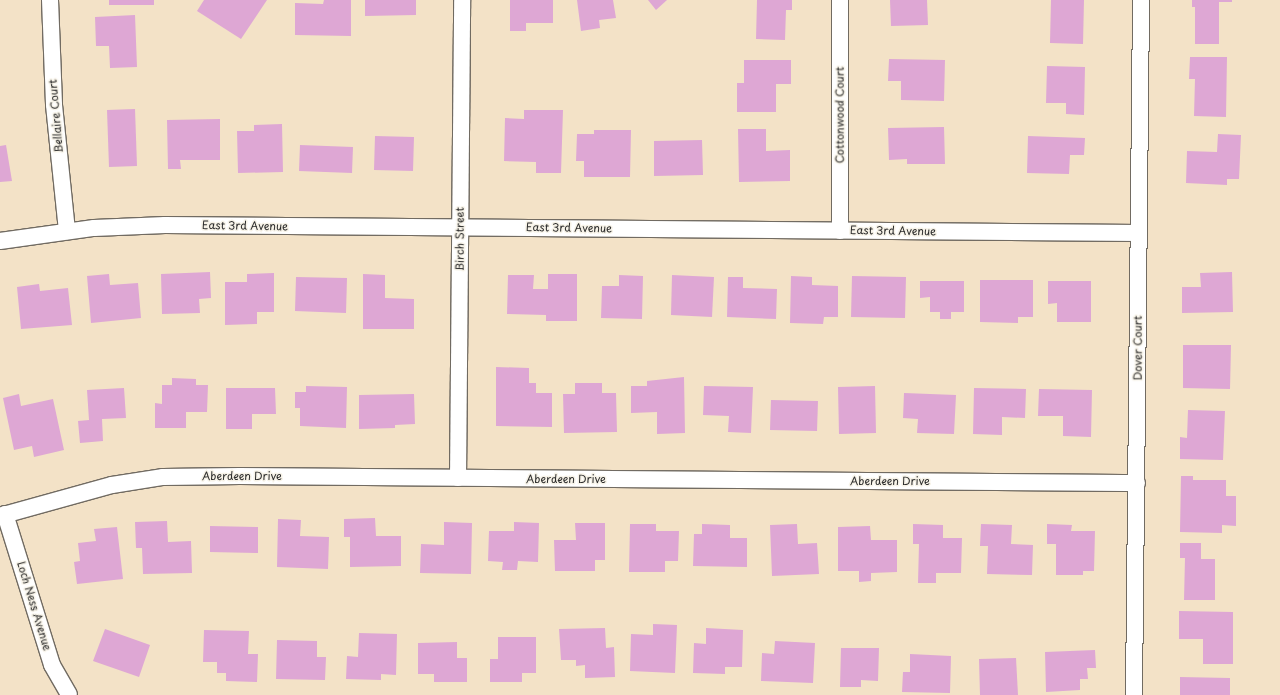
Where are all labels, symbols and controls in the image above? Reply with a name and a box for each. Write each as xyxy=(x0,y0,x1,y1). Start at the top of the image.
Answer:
street label: Cottonwood Court xyxy=(833,66,847,164)
street label: Bellaire Court xyxy=(46,79,66,153)
street label: Birch Street xyxy=(453,207,467,271)
street label: East 3rd Avenue xyxy=(202,219,288,233)
street label: East 3rd Avenue xyxy=(526,221,612,235)
street label: East 3rd Avenue xyxy=(850,224,936,238)
street label: Dover Court xyxy=(1131,316,1145,380)
street label: Aberdeen Drive xyxy=(201,469,283,483)
street label: Aberdeen Drive xyxy=(525,472,607,486)
street label: Aberdeen Drive xyxy=(849,474,931,488)
street label: Loch Ness Avenue xyxy=(14,560,54,652)

